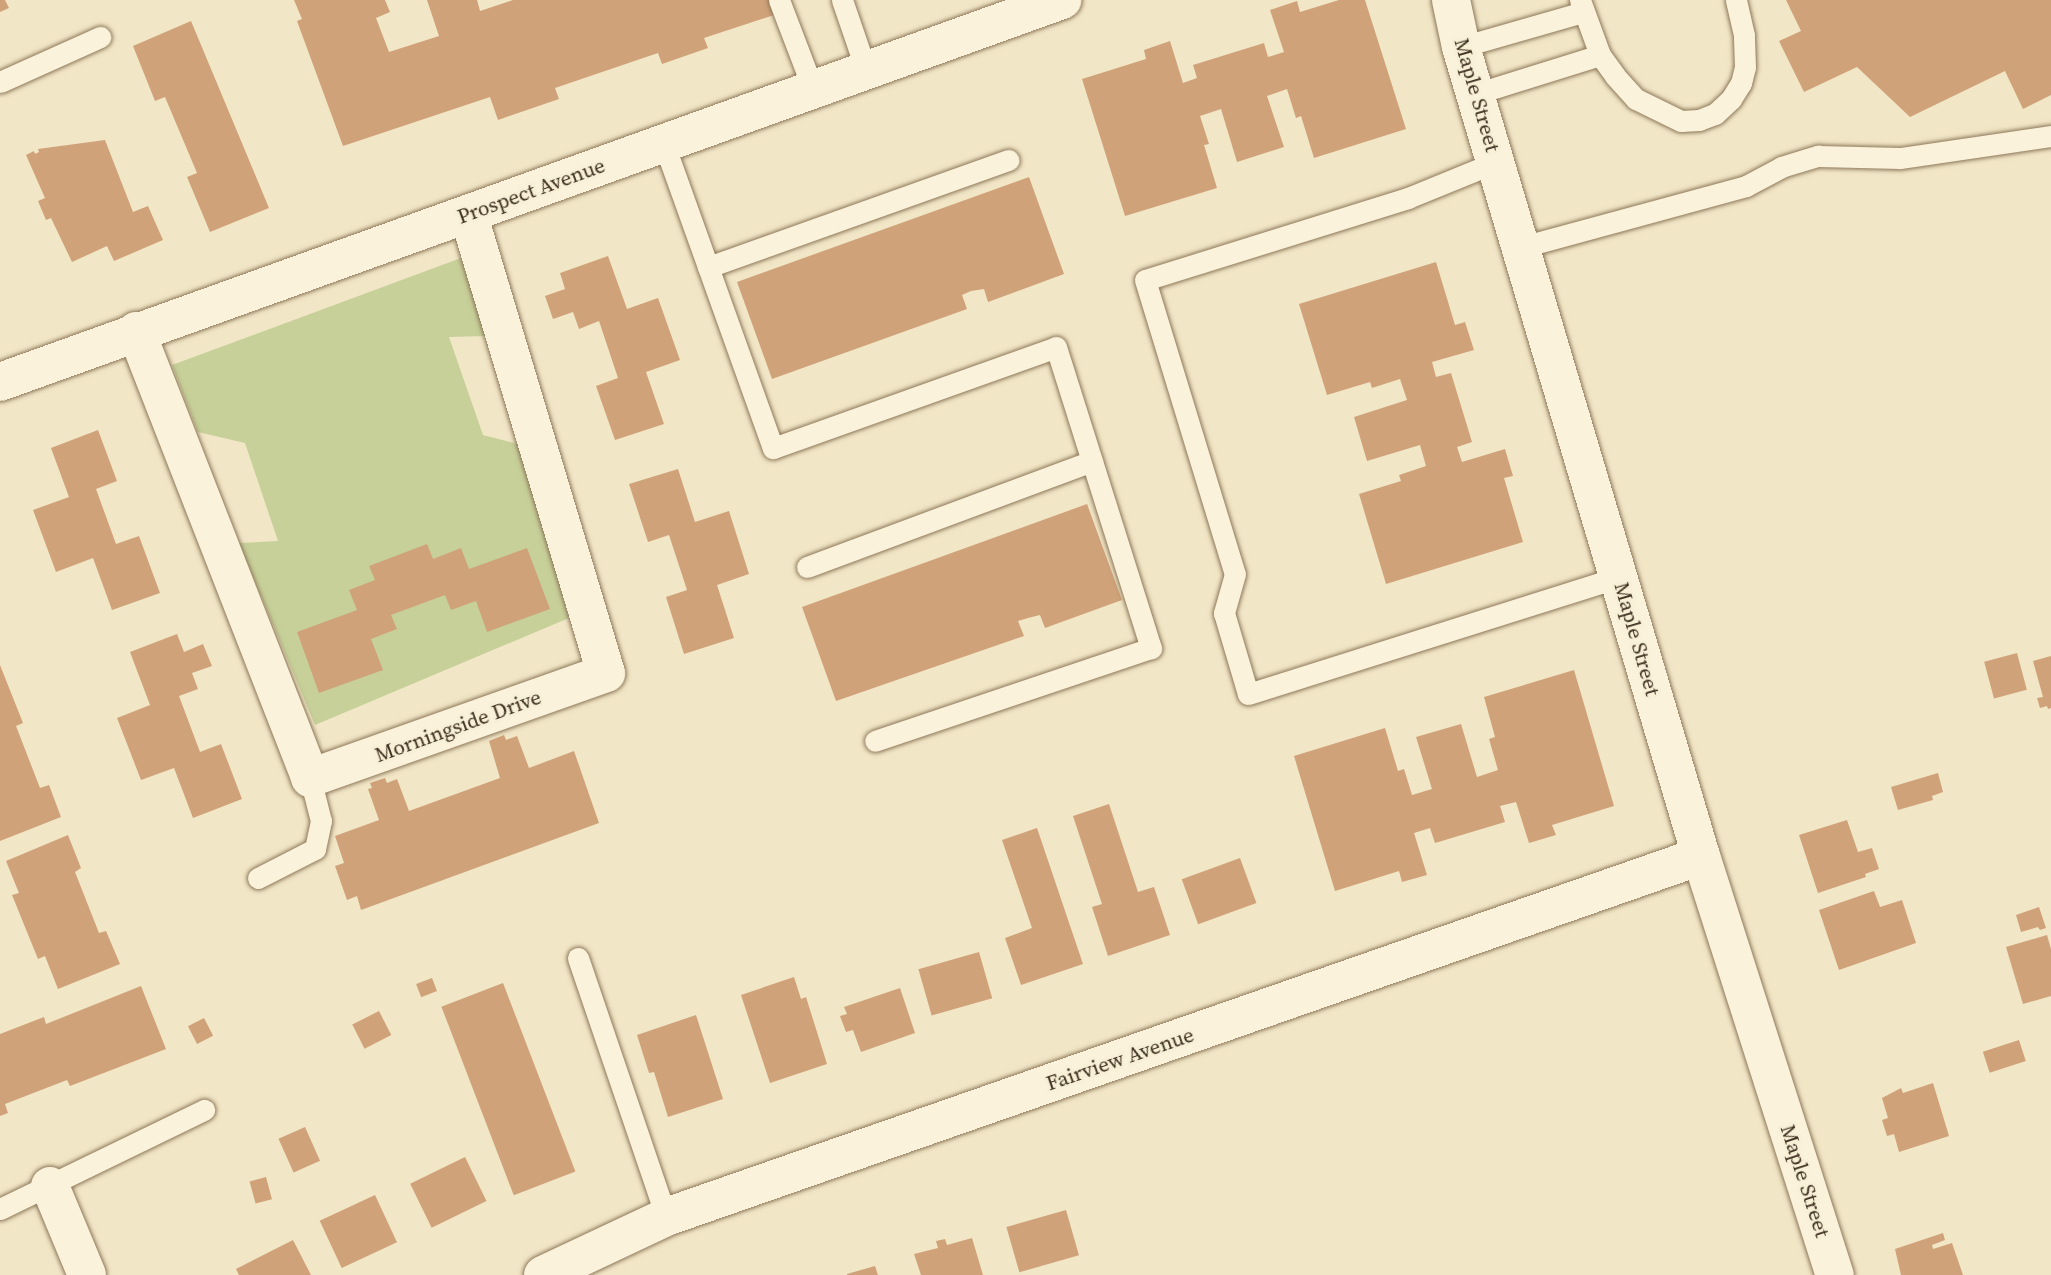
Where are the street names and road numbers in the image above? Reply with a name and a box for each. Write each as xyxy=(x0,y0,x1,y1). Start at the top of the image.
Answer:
street label: Maple Street xyxy=(1449,35,1505,155)
street label: Prospect Avenue xyxy=(454,153,608,229)
street label: Maple Street xyxy=(1609,579,1665,699)
street label: Morningside Drive xyxy=(371,684,545,768)
street label: Fairview Avenue xyxy=(1043,1022,1197,1096)
street label: Maple Street xyxy=(1775,1121,1835,1241)

